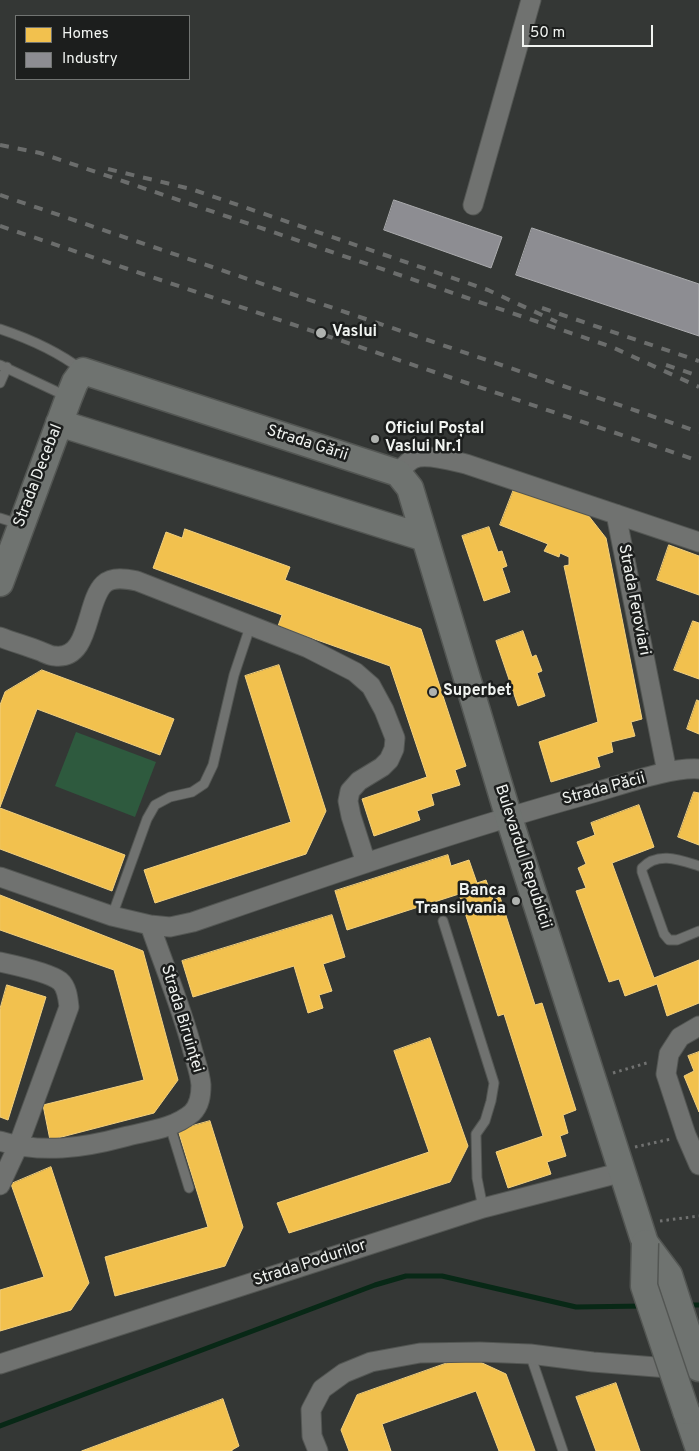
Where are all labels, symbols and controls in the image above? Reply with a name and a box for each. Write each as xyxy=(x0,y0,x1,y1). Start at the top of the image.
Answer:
legend xyxy=(15,15,190,80)
scale bar xyxy=(524,15,655,47)
text: 50 m xyxy=(530,24,565,43)
text: Homes xyxy=(62,25,109,44)
text: Industry xyxy=(62,50,118,69)
place label: Vaslui xyxy=(332,323,377,343)
marker: Vaslui xyxy=(314,326,328,340)
place label: Oficiul Poștal Vaslui Nr.1 xyxy=(385,420,485,458)
street label: Strada Decebal xyxy=(11,422,67,530)
street label: Strada Gării xyxy=(264,422,350,466)
marker: Oficiul Poștal Vaslui Nr.1 xyxy=(369,433,381,445)
street label: Strada Feroviari xyxy=(613,543,653,657)
place label: Superbet xyxy=(443,682,512,702)
marker: Superbet xyxy=(427,686,439,698)
street label: Strada Păcii xyxy=(560,770,648,810)
street label: Bulevardul Republicii xyxy=(490,782,554,932)
place label: Banca Transilvania xyxy=(415,882,506,920)
marker: Banca Transilvania xyxy=(510,895,522,907)
street label: Strada Biruinței xyxy=(156,963,206,1075)
street label: Strada Podurilor xyxy=(251,1237,369,1291)

